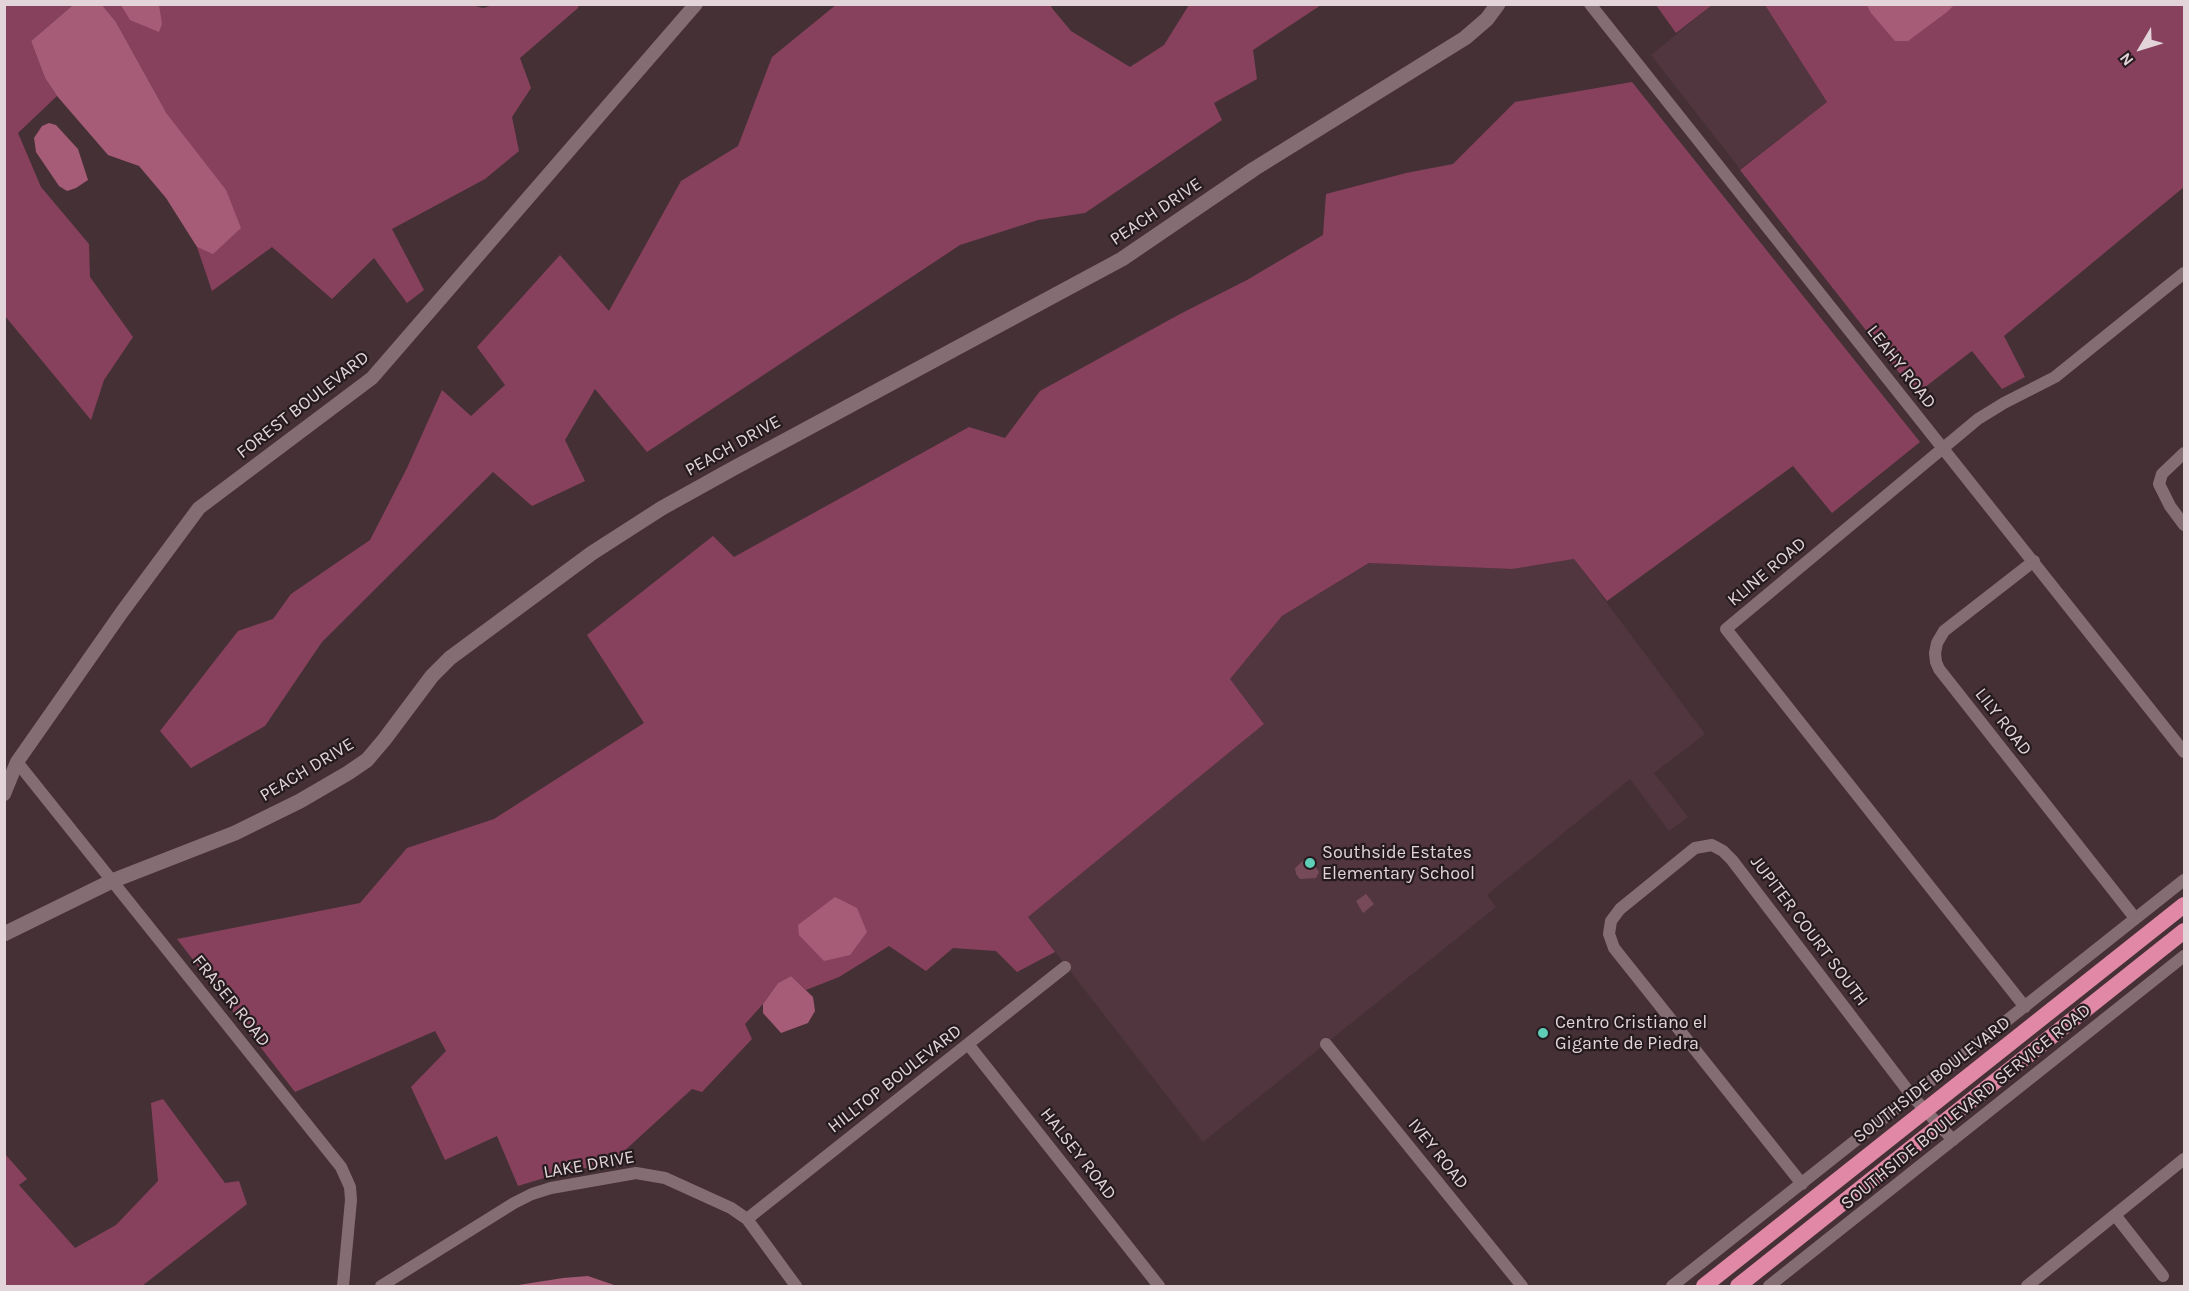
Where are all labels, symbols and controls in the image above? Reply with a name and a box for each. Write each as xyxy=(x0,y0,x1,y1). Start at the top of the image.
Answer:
north arrow xyxy=(2111,18,2171,78)
text: N xyxy=(2115,49,2137,70)
street label: PEACH DRIVE xyxy=(1106,173,1206,251)
street label: LEAHY ROAD xyxy=(1862,321,1940,413)
street label: FOREST BOULEVARD xyxy=(232,347,374,463)
street label: PEACH DRIVE xyxy=(681,411,785,481)
street label: KLINE ROAD xyxy=(1723,533,1811,611)
street label: LILY ROAD xyxy=(1970,684,2036,760)
street label: PEACH DRIVE xyxy=(256,733,358,807)
place label: Southside Estates Elementary School xyxy=(1322,842,1475,884)
street label: JUPITER COURT SOUTH xyxy=(1745,852,1873,1010)
marker: Southside Estates Elementary School xyxy=(1303,856,1317,870)
street label: FRASER ROAD xyxy=(187,951,275,1051)
street label: SOUTHSIDE BOULEVARD SERVICE ROAD xyxy=(1837,999,2095,1215)
place label: Centro Cristiano el Gigante de Piedra xyxy=(1555,1012,1707,1054)
street label: SOUTHSIDE BOULEVARD xyxy=(1849,1012,2015,1148)
street label: HILLTOP BOULEVARD xyxy=(824,1020,966,1138)
marker: Centro Cristiano el Gigante de Piedra xyxy=(1536,1026,1550,1040)
street label: HALSEY ROAD xyxy=(1035,1104,1121,1204)
street label: IVEY ROAD xyxy=(1403,1114,1473,1194)
street label: LAKE DRIVE xyxy=(542,1146,636,1184)

